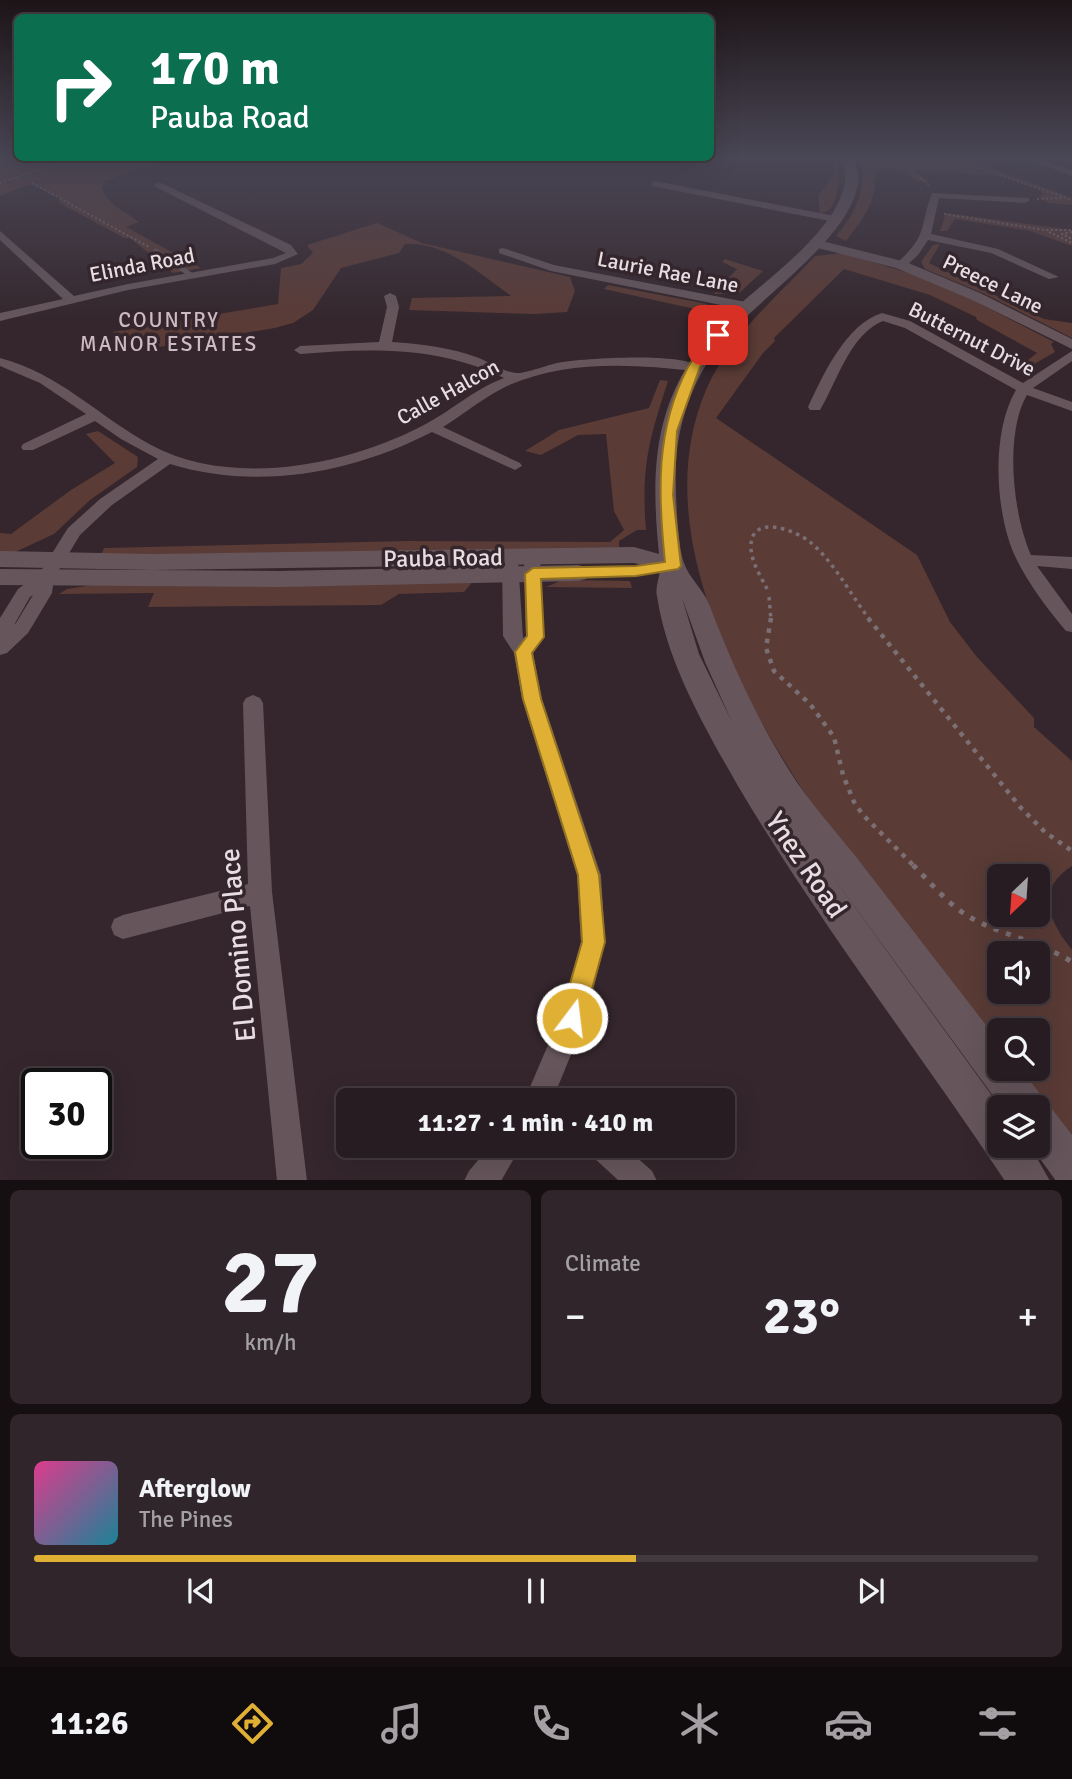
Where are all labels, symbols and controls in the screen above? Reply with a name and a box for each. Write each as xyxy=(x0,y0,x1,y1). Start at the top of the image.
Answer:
text: 170 m xyxy=(150,38,280,98)
icon: right xyxy=(35,42,126,133)
text: Pauba Road xyxy=(150,98,310,137)
street label: Elinda Road xyxy=(87,242,197,288)
street label: Laurie Rae Lane xyxy=(595,246,741,298)
street label: Preece Lane xyxy=(939,249,1047,319)
street label: Butternut Drive xyxy=(904,296,1040,382)
pin xyxy=(688,305,748,365)
district label: COUNTRY MANOR ESTATES xyxy=(80,307,258,357)
icon: arrive xyxy=(699,316,737,354)
street label: Calle Halcon xyxy=(392,353,504,431)
street label: Pauba Road xyxy=(383,542,503,574)
street label: Ynez Road xyxy=(758,805,854,925)
street label: El Domino Place xyxy=(213,847,263,1043)
north arrow xyxy=(987,864,1050,928)
map controls xyxy=(987,864,1050,1158)
button: sound xyxy=(987,941,1050,1004)
position arrow xyxy=(535,981,609,1055)
button: search xyxy=(987,1018,1050,1081)
speed limit sign: 30 xyxy=(21,1068,112,1159)
button: layers xyxy=(987,1095,1050,1158)
text: 11:27 · 1 min · 410 m xyxy=(418,1107,653,1139)
text: 27 xyxy=(221,1226,320,1339)
text: Climate xyxy=(565,1249,641,1278)
text: 23° xyxy=(763,1284,840,1348)
text: − xyxy=(565,1293,586,1340)
text: + xyxy=(1017,1293,1038,1340)
text: km/h xyxy=(244,1328,297,1357)
text: Afterglow xyxy=(139,1473,251,1505)
text: The Pines xyxy=(139,1505,233,1534)
icon: previous xyxy=(182,1572,220,1610)
icon: pause xyxy=(517,1572,555,1610)
icon: next xyxy=(852,1572,890,1610)
icon: directions xyxy=(228,1699,277,1748)
icon: music xyxy=(377,1699,426,1748)
icon: phone xyxy=(526,1699,575,1748)
icon: climate xyxy=(675,1699,724,1748)
icon: car xyxy=(824,1699,873,1748)
icon: filters xyxy=(973,1699,1022,1748)
text: 11:26 xyxy=(50,1704,129,1743)

